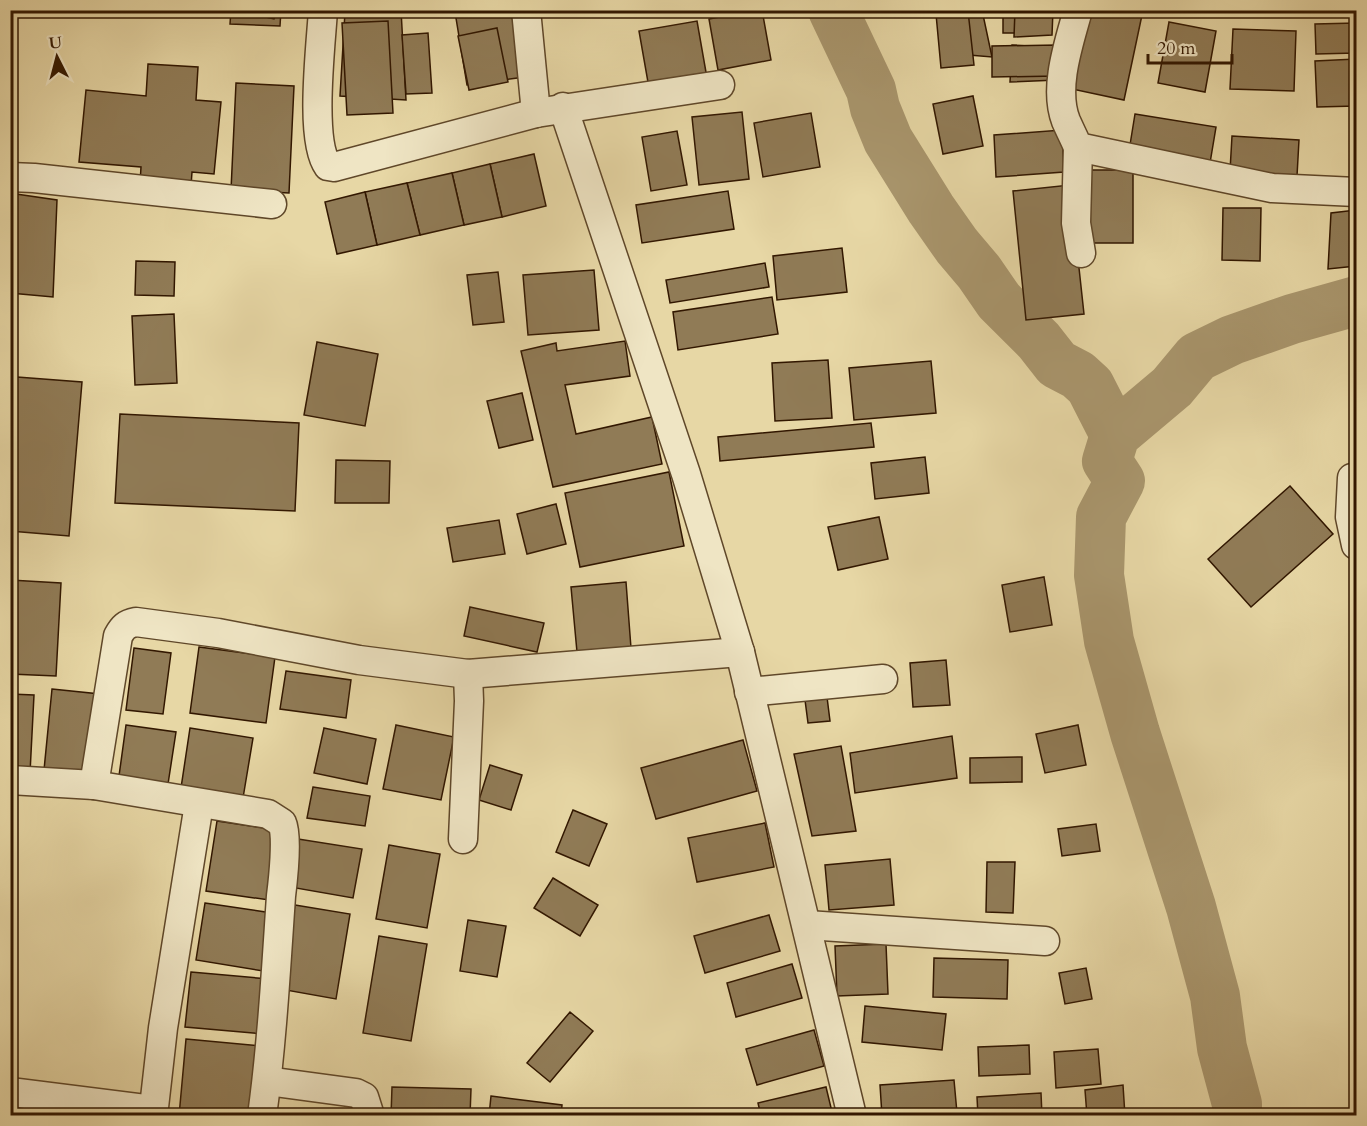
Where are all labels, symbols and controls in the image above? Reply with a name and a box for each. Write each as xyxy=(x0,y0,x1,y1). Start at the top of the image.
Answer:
north arrow xyxy=(27,27,87,87)
scale bar xyxy=(1148,27,1232,65)
text: U xyxy=(48,31,63,55)
text: 20 m xyxy=(1157,36,1196,61)

